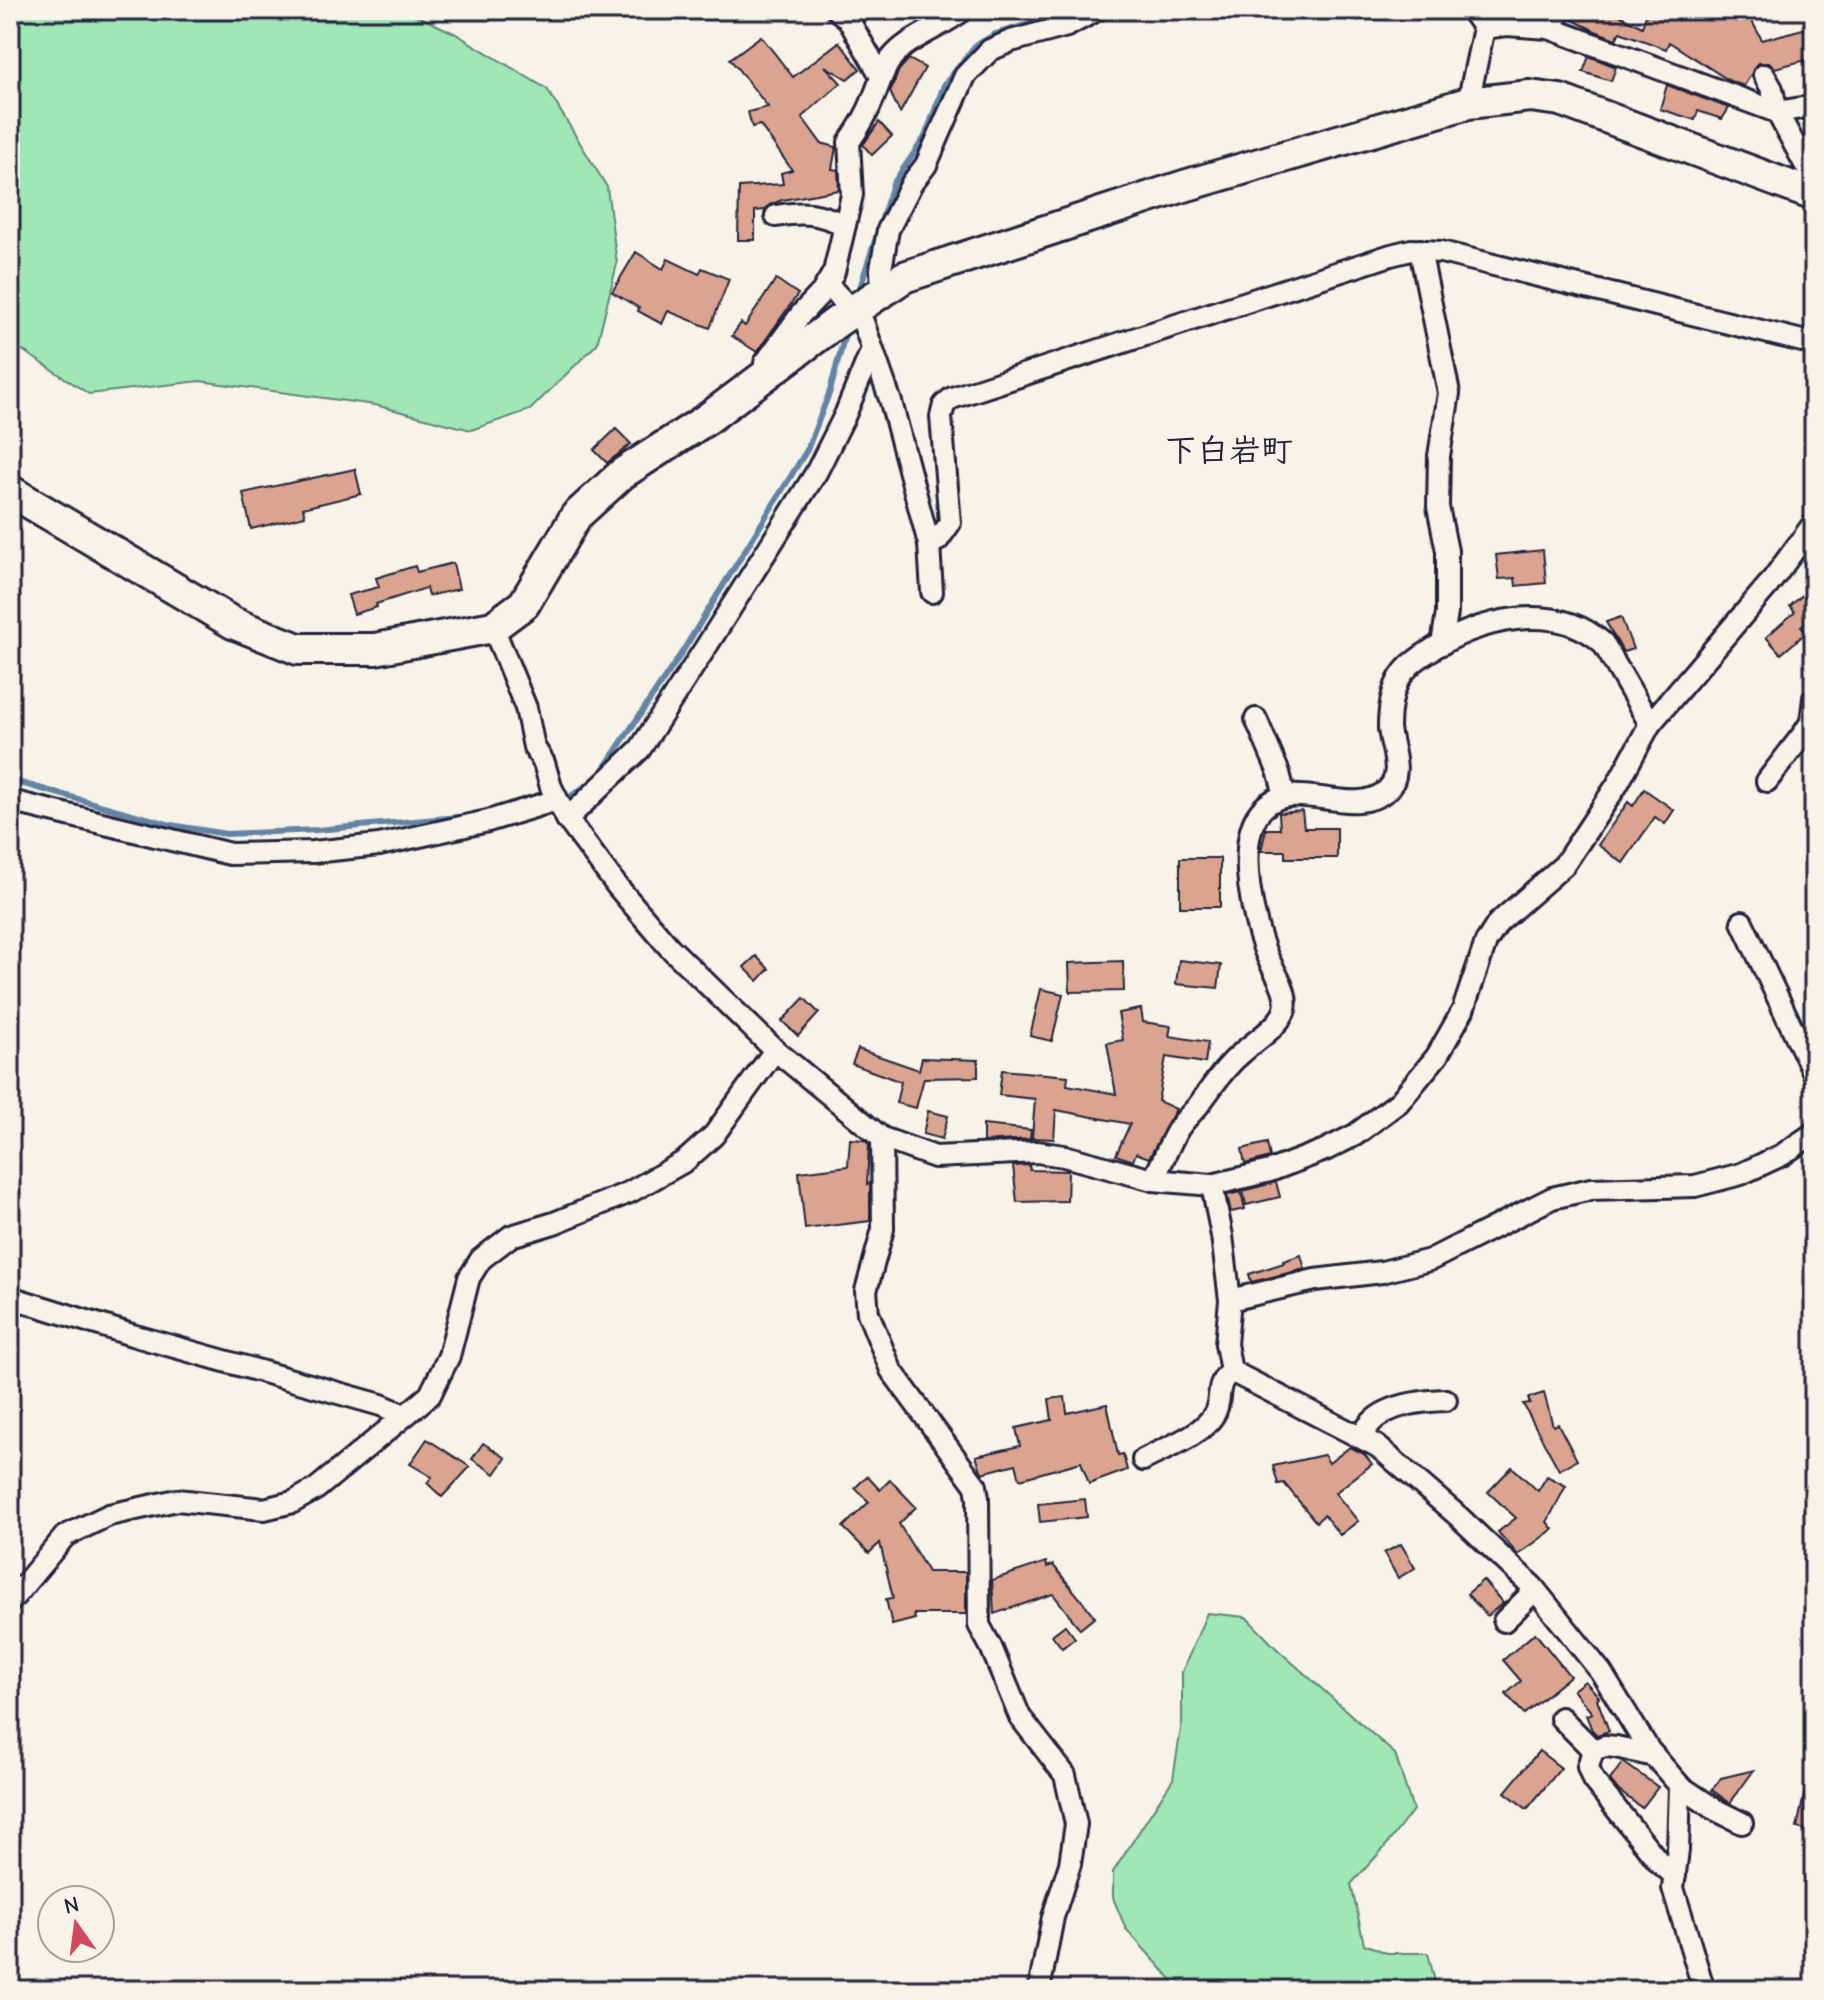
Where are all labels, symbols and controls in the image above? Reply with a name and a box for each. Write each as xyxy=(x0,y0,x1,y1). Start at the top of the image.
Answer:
district label: 下白岩町 xyxy=(1165,432,1293,469)
north arrow xyxy=(36,1884,116,1964)
text: N xyxy=(61,1891,82,1920)

